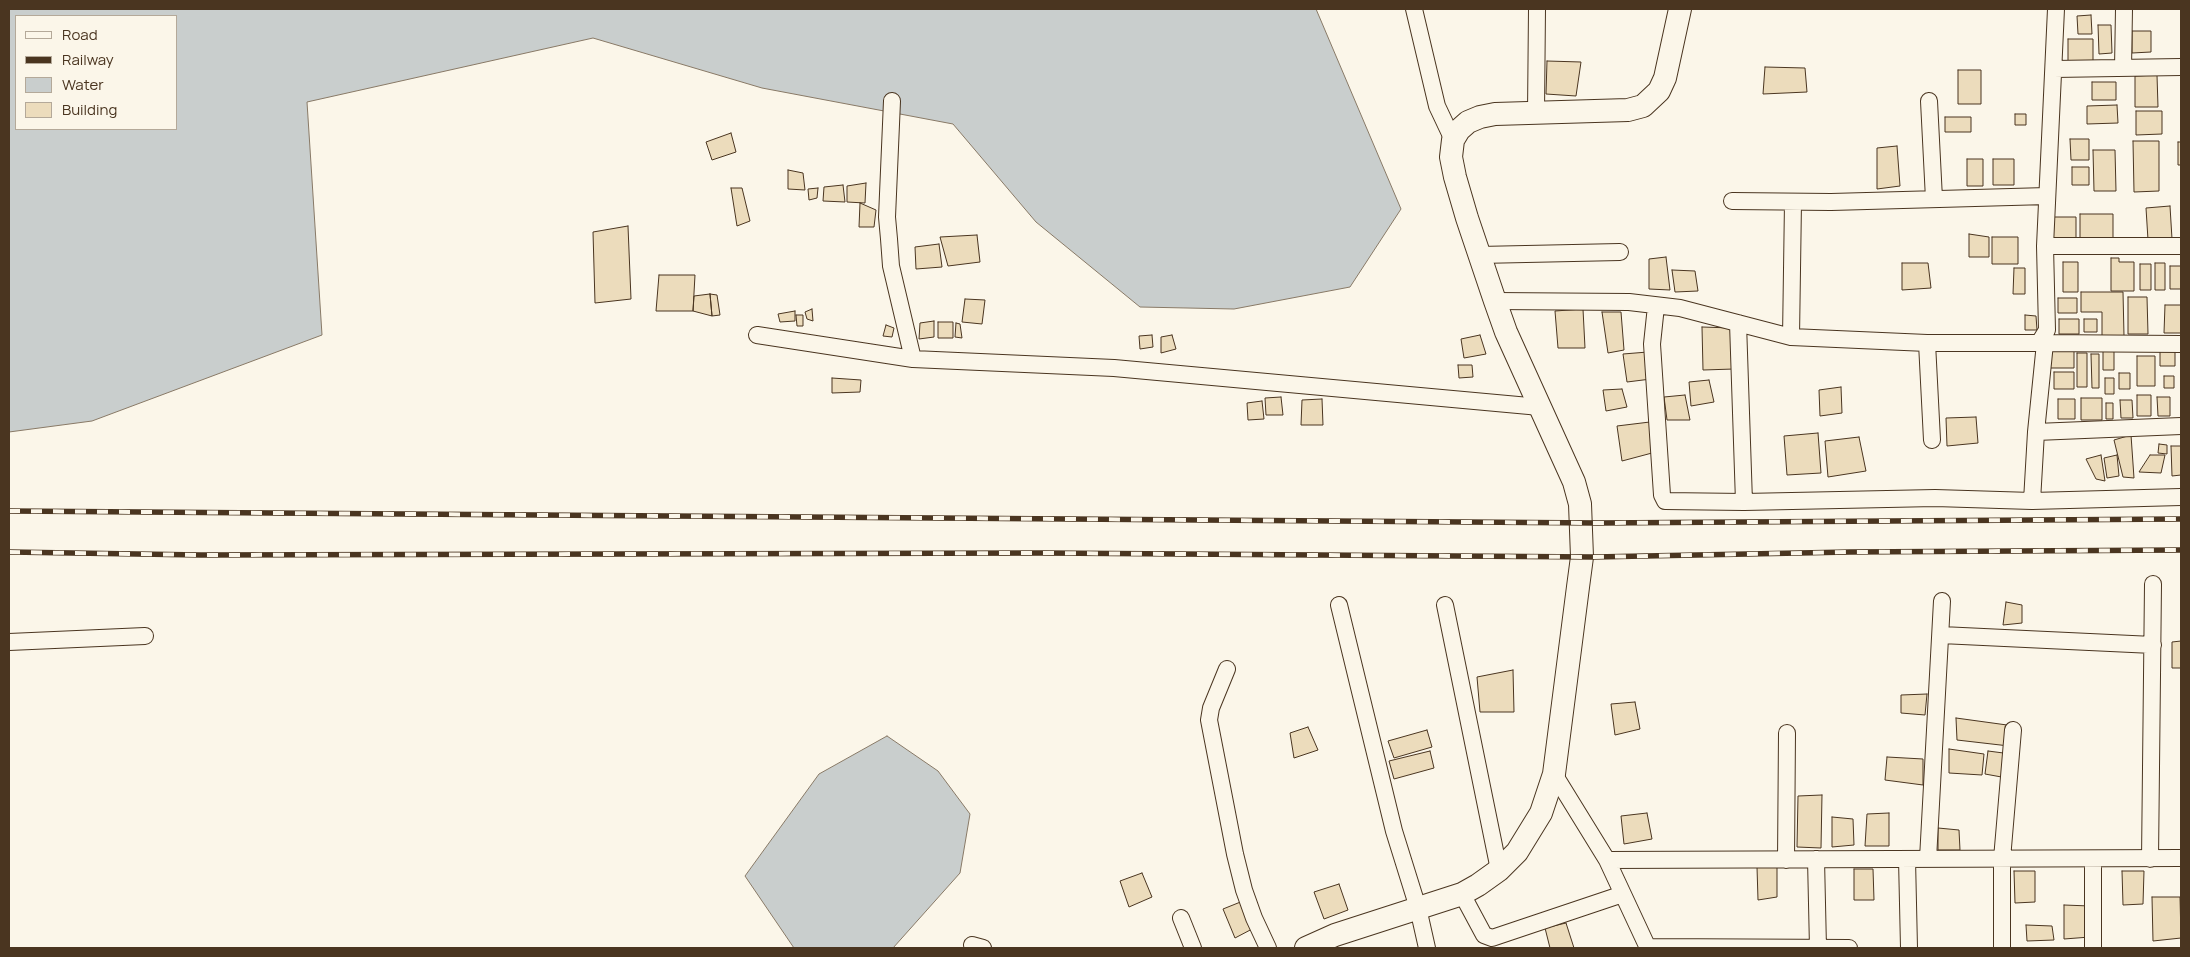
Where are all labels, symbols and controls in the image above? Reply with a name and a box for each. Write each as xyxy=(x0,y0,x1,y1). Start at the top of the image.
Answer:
legend xyxy=(15,15,178,130)
text: Road xyxy=(62,24,98,45)
text: Railway xyxy=(62,49,114,70)
text: Water xyxy=(62,74,104,95)
text: Building xyxy=(62,99,117,120)

